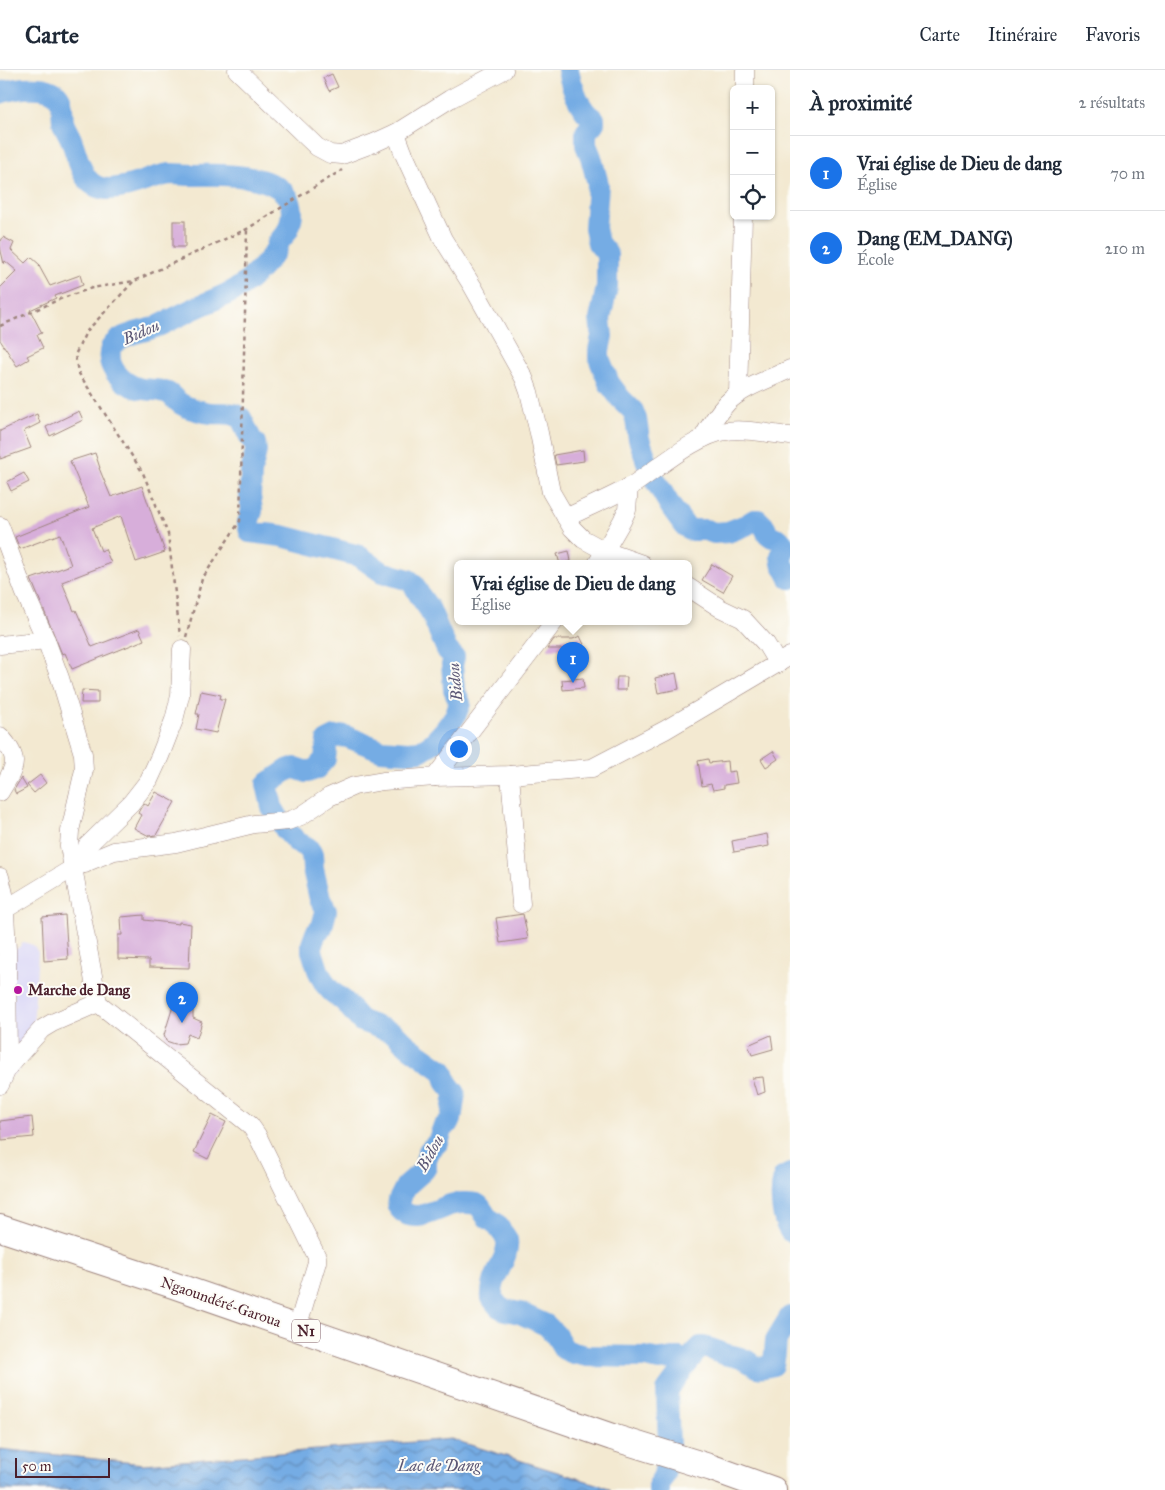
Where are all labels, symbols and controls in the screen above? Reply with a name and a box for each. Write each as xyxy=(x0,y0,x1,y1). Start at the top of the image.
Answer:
text: Carte xyxy=(25,20,79,50)
text: Carte xyxy=(920,24,960,46)
text: Itinéraire xyxy=(988,24,1057,46)
text: Favoris xyxy=(1085,24,1140,46)
map controls xyxy=(730,85,775,220)
button: + xyxy=(730,85,775,130)
text: À proximité xyxy=(810,90,912,116)
text: 2 résultats xyxy=(1079,93,1145,112)
button: − xyxy=(730,130,775,175)
text: Vrai église de Dieu de dang xyxy=(857,152,1061,175)
text: 1 xyxy=(823,164,829,183)
text: 70 m xyxy=(1110,164,1145,183)
button: locate xyxy=(730,175,775,220)
text: Église xyxy=(857,175,897,194)
text: Dang (EM_DANG) xyxy=(857,227,1013,250)
text: 2 xyxy=(822,239,830,258)
text: 210 m xyxy=(1105,239,1145,258)
text: École xyxy=(857,250,894,269)
water label: Bidou xyxy=(119,316,162,349)
popup xyxy=(454,560,692,625)
text: Vrai église de Dieu de dang xyxy=(471,572,675,595)
text: Église xyxy=(471,595,511,614)
pin: 1 xyxy=(557,642,589,683)
water label: Bidou xyxy=(444,662,466,703)
your location xyxy=(446,736,472,762)
place label: Marche de Dang xyxy=(28,981,131,1000)
pin: 2 xyxy=(166,982,198,1023)
marker: Marche de Dang xyxy=(12,984,24,996)
water label: Bidou xyxy=(412,1132,448,1175)
street label: Ngaoundéré-Garoua xyxy=(158,1273,284,1331)
road number: N1 xyxy=(292,1320,320,1342)
scale bar xyxy=(15,1455,110,1478)
water label: Lac de Dang xyxy=(397,1456,481,1475)
text: 50 m xyxy=(22,1458,51,1475)

